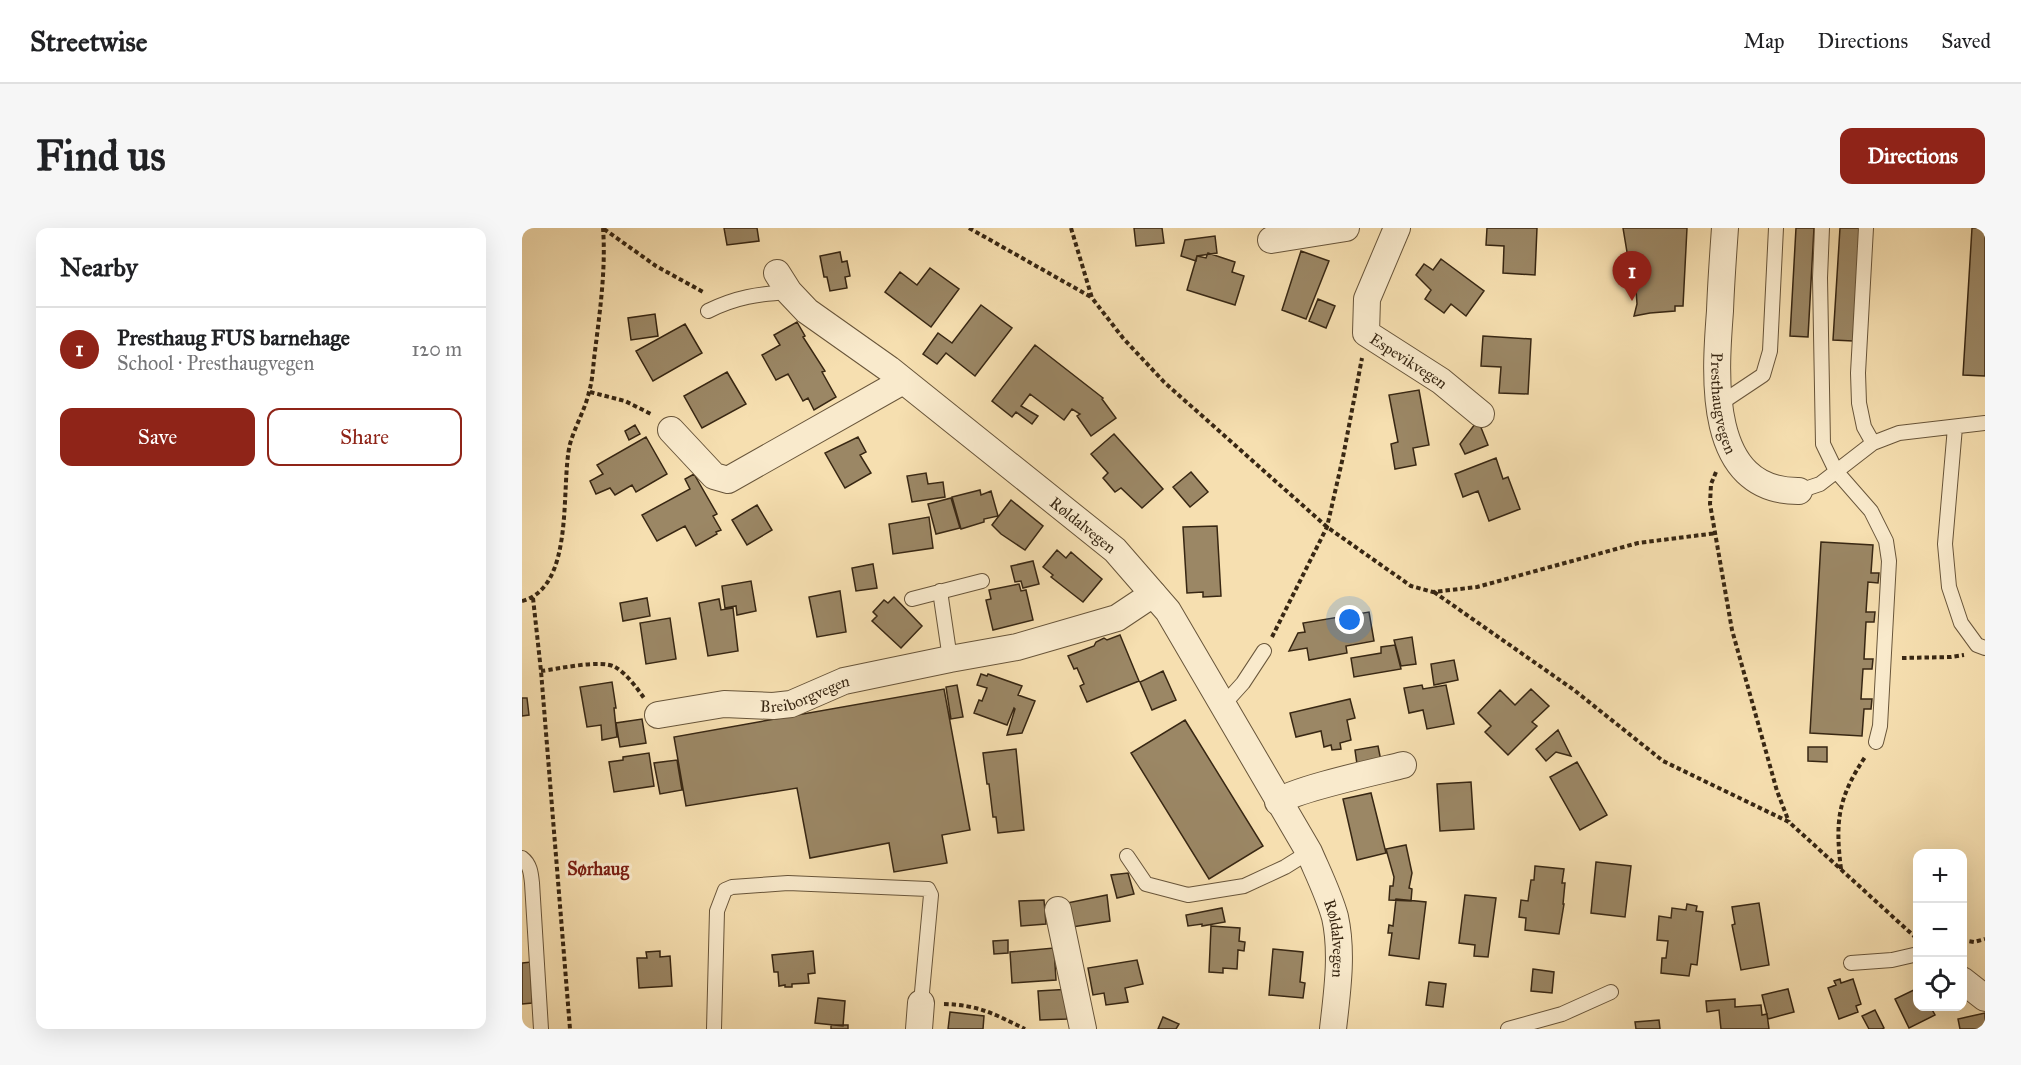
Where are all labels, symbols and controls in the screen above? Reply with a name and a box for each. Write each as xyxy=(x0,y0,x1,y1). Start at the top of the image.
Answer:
text: Streetwise xyxy=(30,24,147,59)
text: Map xyxy=(1744,28,1785,54)
text: Directions xyxy=(1818,28,1908,54)
text: Saved xyxy=(1941,28,1991,54)
button: Directions xyxy=(1840,128,1985,184)
text: Find us xyxy=(36,130,166,182)
text: Nearby xyxy=(60,251,138,283)
pin: 1 xyxy=(1612,251,1652,301)
text: Presthaug FUS barnehage xyxy=(117,324,350,351)
street label: Espevikvegen xyxy=(1366,329,1452,392)
text: 1 xyxy=(76,337,83,361)
text: 120 m xyxy=(411,337,462,361)
text: School · Presthaugvegen xyxy=(117,351,314,375)
street label: Presthaugvegen xyxy=(1708,352,1741,457)
button: Save xyxy=(60,408,255,466)
button: Share xyxy=(267,408,462,466)
street label: Røldalvegen xyxy=(1046,492,1121,557)
your location xyxy=(1335,605,1364,634)
street label: Breiborgvegen xyxy=(760,671,851,716)
map controls xyxy=(1913,849,1967,1011)
button: + xyxy=(1913,849,1967,903)
district label: Sørhaug xyxy=(567,858,629,881)
street label: Røldalvegen xyxy=(1320,896,1348,979)
button: − xyxy=(1913,903,1967,957)
button: locate xyxy=(1913,957,1967,1011)

